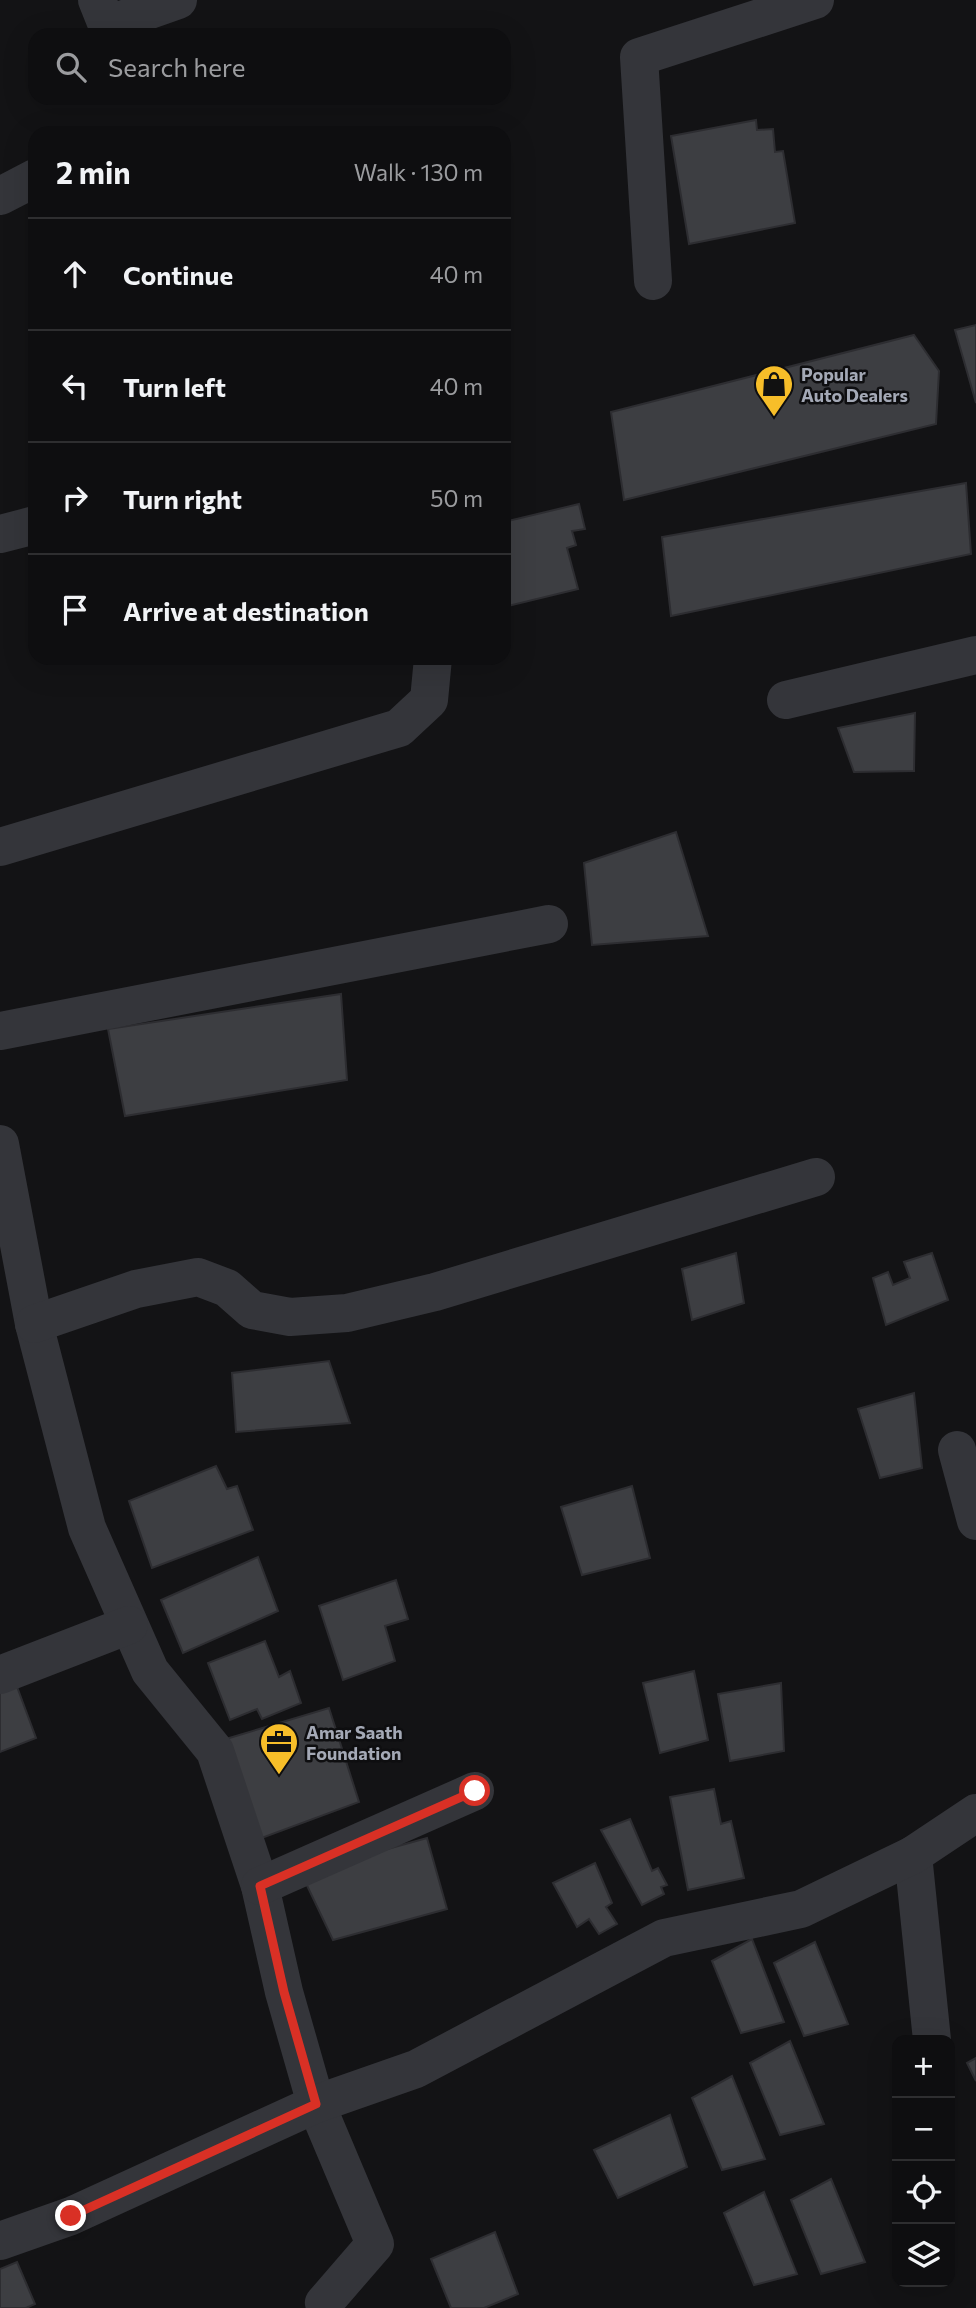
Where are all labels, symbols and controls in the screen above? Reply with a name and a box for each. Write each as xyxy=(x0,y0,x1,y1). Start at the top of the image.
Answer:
search box xyxy=(28,28,511,105)
icon: search xyxy=(52,48,90,86)
text: Search here xyxy=(108,51,246,82)
text: 2 min xyxy=(56,153,131,190)
text: Walk · 130 m xyxy=(354,158,483,186)
icon: ahead xyxy=(56,255,94,293)
text: Continue xyxy=(123,259,233,290)
text: 40 m xyxy=(430,260,483,288)
shop icon: Popular Auto Dealers xyxy=(753,363,795,418)
place label: Popular Auto Dealers xyxy=(801,363,908,406)
icon: left xyxy=(56,367,94,405)
text: Turn left xyxy=(123,371,226,402)
text: 40 m xyxy=(430,372,483,400)
icon: right xyxy=(56,479,94,517)
text: Turn right xyxy=(123,483,242,514)
text: 50 m xyxy=(430,484,483,512)
icon: arrive xyxy=(56,591,94,629)
text: Arrive at destination xyxy=(123,595,369,626)
office icon: Amar Saath Foundation xyxy=(258,1721,300,1776)
place label: Amar Saath Foundation xyxy=(306,1721,403,1764)
route start xyxy=(459,1775,490,1806)
map controls xyxy=(892,2035,955,2287)
button: + xyxy=(892,2035,955,2098)
button: − xyxy=(892,2098,955,2161)
button: locate xyxy=(892,2161,955,2224)
route end xyxy=(55,2200,86,2231)
button: layers xyxy=(892,2224,955,2287)

